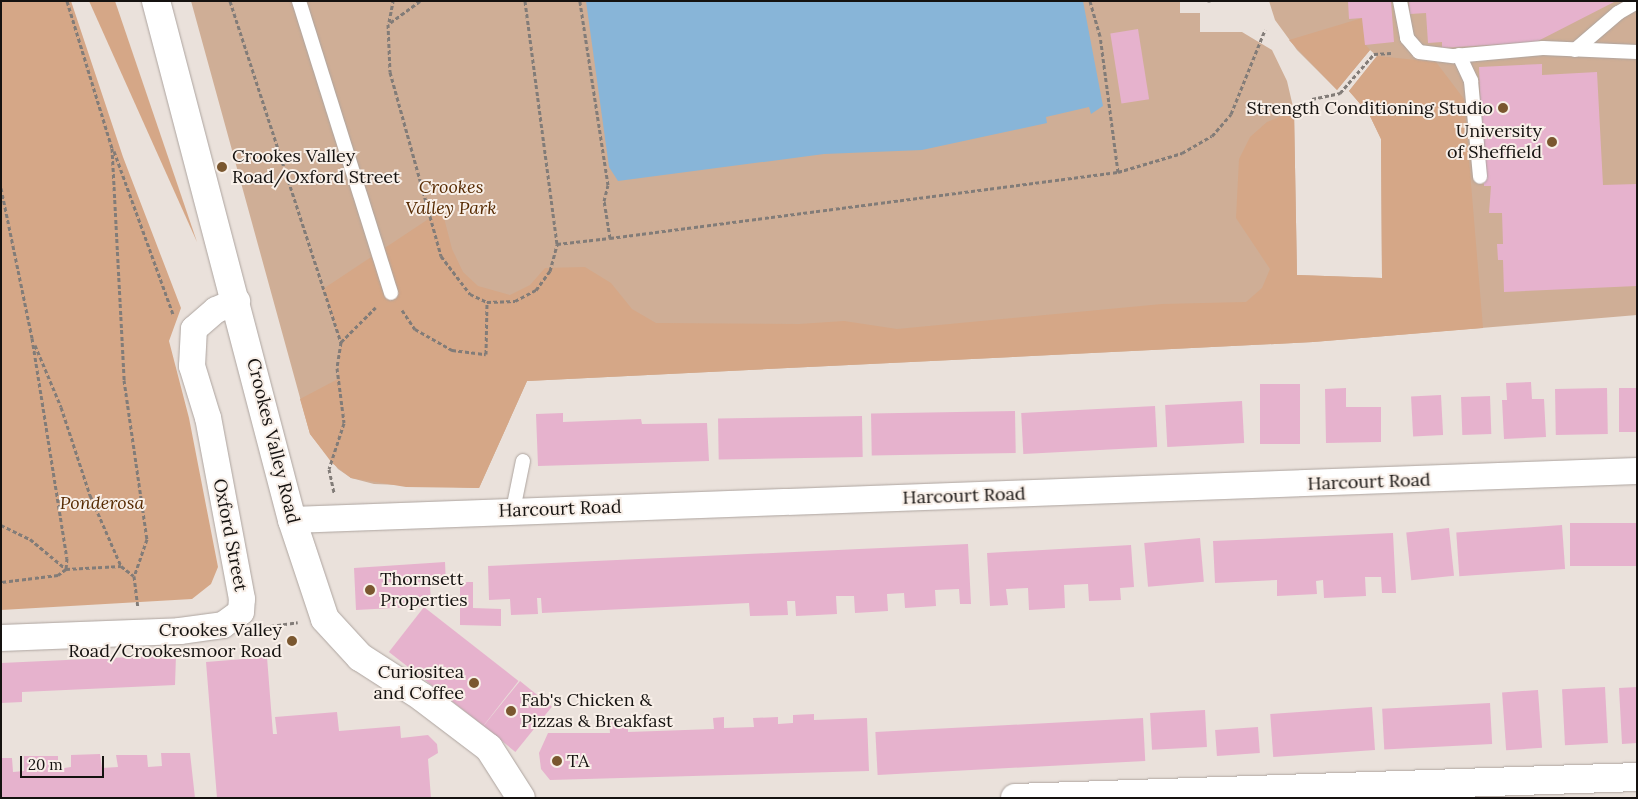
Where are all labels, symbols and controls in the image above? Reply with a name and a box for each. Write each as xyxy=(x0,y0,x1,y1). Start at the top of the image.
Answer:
place label: Strength Conditioning Studio xyxy=(1247,97,1493,119)
marker: Strength Conditioning Studio xyxy=(1497,102,1509,114)
place label: University of Sheffield xyxy=(1447,121,1542,163)
marker: University of Sheffield xyxy=(1546,136,1558,148)
place label: Crookes Valley Road/Oxford Street xyxy=(232,146,400,188)
marker: Crookes Valley Road/Oxford Street xyxy=(216,161,228,173)
park label: Crookes Valley Park xyxy=(405,177,497,220)
street label: Crookes Valley Road xyxy=(242,356,304,526)
street label: Harcourt Road xyxy=(1307,469,1431,495)
street label: Oxford Street xyxy=(208,477,252,593)
street label: Harcourt Road xyxy=(902,483,1026,509)
park label: Ponderosa xyxy=(60,492,144,514)
street label: Harcourt Road xyxy=(498,496,622,522)
place label: Thornsett Properties xyxy=(380,569,468,612)
marker: Thornsett Properties xyxy=(364,584,376,596)
place label: Crookes Valley Road/Crookesmoor Road xyxy=(68,620,282,662)
marker: Crookes Valley Road/Crookesmoor Road xyxy=(286,635,298,647)
place label: Curiositea and Coffee xyxy=(374,662,464,704)
marker: Curiositea and Coffee xyxy=(468,677,480,689)
place label: Fab's Chicken & Pizzas & Breakfast xyxy=(521,690,673,732)
marker: Fab's Chicken & Pizzas & Breakfast xyxy=(505,705,517,717)
scale bar xyxy=(22,746,106,778)
place label: TA xyxy=(567,750,589,772)
text: 20 m xyxy=(28,755,63,774)
marker: TA xyxy=(551,755,563,767)

